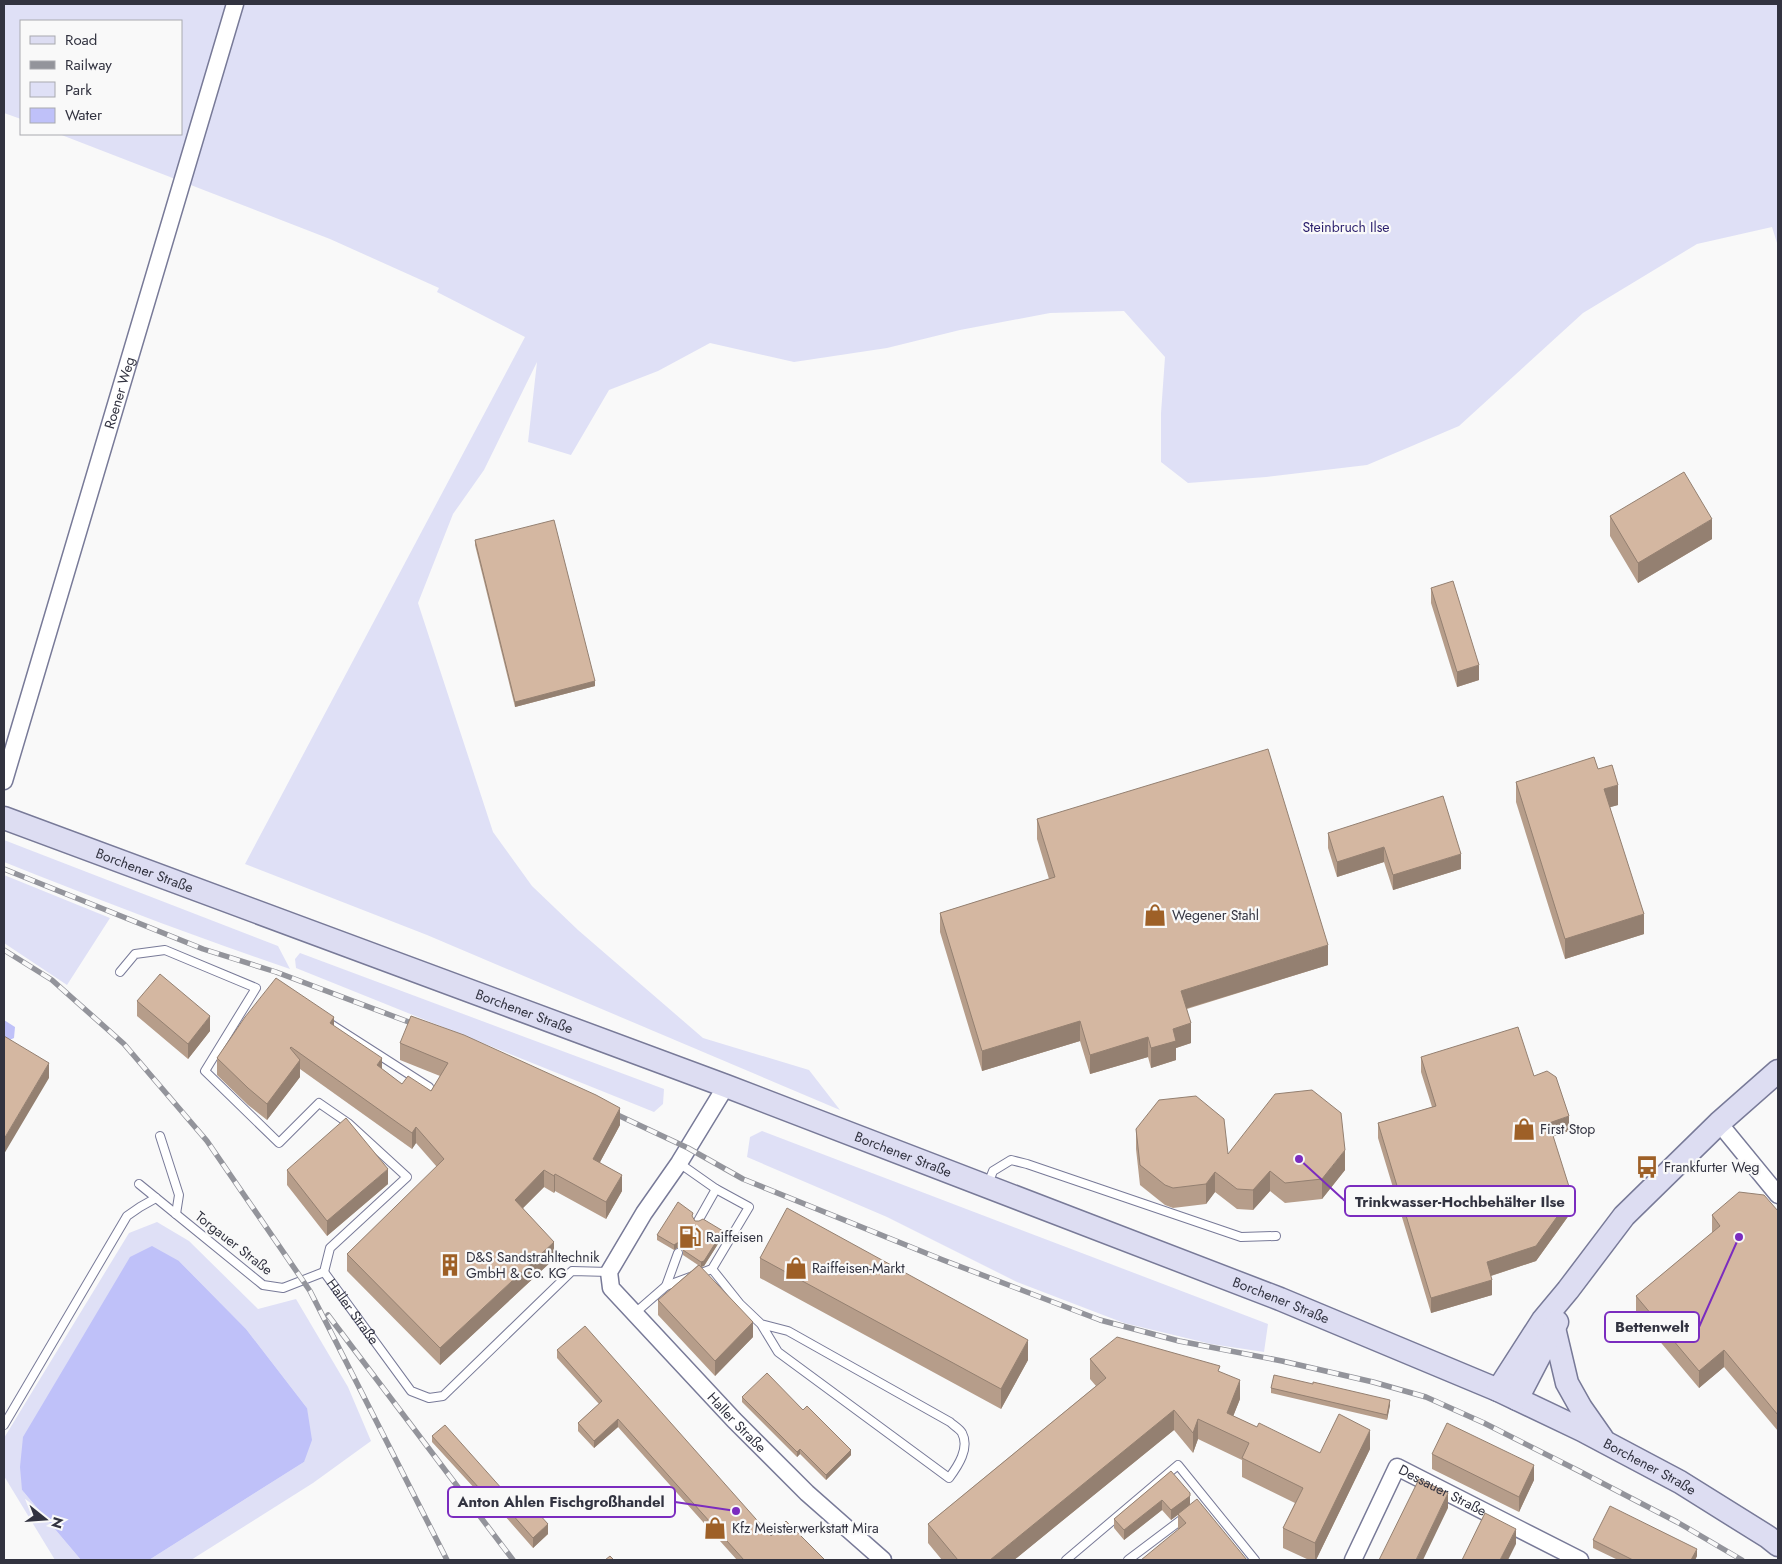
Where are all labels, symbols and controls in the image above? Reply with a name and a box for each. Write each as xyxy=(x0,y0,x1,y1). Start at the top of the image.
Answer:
legend xyxy=(20,20,182,135)
text: Road xyxy=(65,29,97,51)
text: Railway xyxy=(65,54,112,76)
text: Park xyxy=(65,79,92,101)
text: Water xyxy=(65,104,103,126)
park label: Steinbruch Ilse xyxy=(1302,217,1390,237)
street label: Roener Weg xyxy=(99,354,140,431)
street label: Borchener Straße xyxy=(93,843,196,897)
shop icon: Wegener Stahl xyxy=(1142,902,1168,928)
place label: Wegener Stahl xyxy=(1172,905,1259,925)
street label: Borchener Straße xyxy=(473,984,576,1038)
shop icon: First Stop xyxy=(1511,1116,1537,1142)
place label: First Stop xyxy=(1540,1119,1595,1139)
street label: Borchener Straße xyxy=(852,1126,955,1182)
bus stop icon: Frankfurter Weg xyxy=(1634,1154,1660,1180)
place label: Frankfurter Weg xyxy=(1664,1157,1759,1177)
callout: Trinkwasser-Hochbehälter Ilse xyxy=(1345,1186,1575,1216)
text: Trinkwasser-Hochbehälter Ilse xyxy=(1355,1191,1565,1213)
street label: Torgauer Straße xyxy=(191,1206,277,1280)
fuel station icon: Raiffeisen xyxy=(677,1224,703,1250)
place label: Raiffeisen xyxy=(706,1227,763,1247)
place label: D&S Sandstrahltechnik GmbH & Co. KG xyxy=(466,1247,600,1283)
building icon: D&S Sandstrahltechnik GmbH & Co. KG xyxy=(437,1252,463,1278)
shop icon: Raiffeisen-Markt xyxy=(783,1255,809,1281)
place label: Raiffeisen-Markt xyxy=(812,1258,905,1278)
street label: Borchener Straße xyxy=(1230,1272,1332,1329)
street label: Haller Straße xyxy=(322,1274,384,1349)
callout: Bettenwelt xyxy=(1605,1312,1699,1342)
text: Bettenwelt xyxy=(1615,1316,1689,1338)
street label: Haller Straße xyxy=(703,1388,771,1457)
street label: Borchener Straße xyxy=(1600,1433,1700,1500)
street label: Dessauer Straße xyxy=(1395,1459,1490,1521)
callout: Anton Ahlen Fischgroßhandel xyxy=(448,1487,675,1517)
text: Anton Ahlen Fischgroßhandel xyxy=(456,1491,665,1513)
north arrow xyxy=(20,1494,70,1544)
text: N xyxy=(46,1515,69,1531)
shop icon: Kfz Meisterwerkstatt Mira xyxy=(702,1515,728,1541)
place label: Kfz Meisterwerkstatt Mira xyxy=(732,1518,879,1538)

